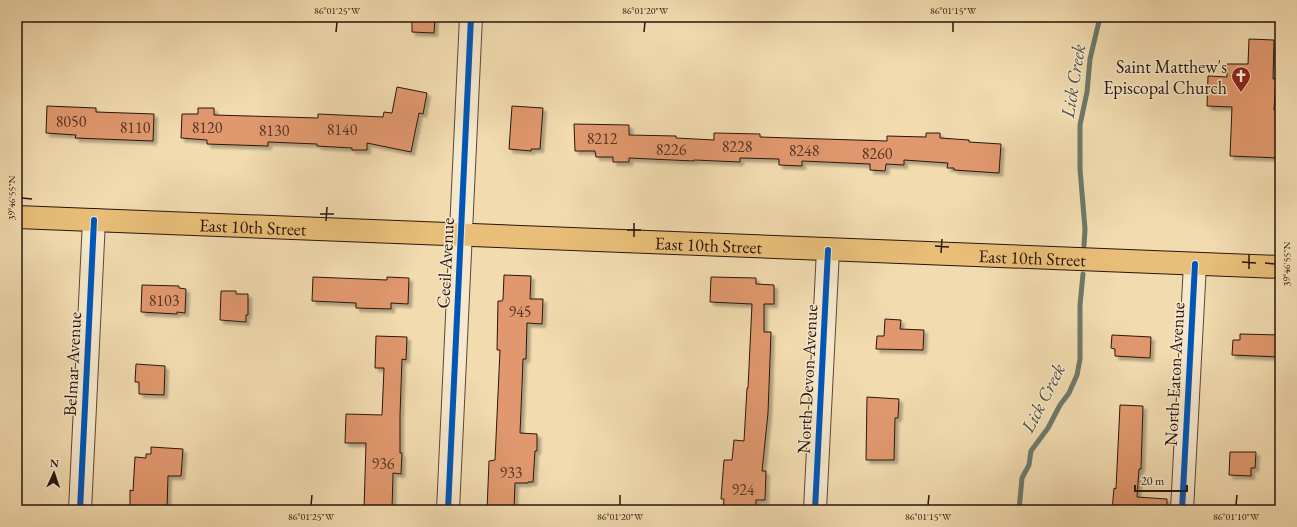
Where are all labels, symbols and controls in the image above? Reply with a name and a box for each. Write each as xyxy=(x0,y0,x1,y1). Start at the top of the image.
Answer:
text: 86°01'25"W xyxy=(314,4,361,17)
text: 86°01'20"W xyxy=(622,4,669,17)
text: 86°01'15"W xyxy=(930,4,977,17)
water label: Lick Creek xyxy=(1055,42,1091,121)
place label: Saint Matthew's Episcopal Church xyxy=(1103,55,1227,99)
church icon: Saint Matthew's Episcopal Church xyxy=(1230,65,1252,93)
house number: 8050 xyxy=(56,111,87,132)
house number: 8110 xyxy=(120,117,151,138)
house number: 8120 xyxy=(192,117,223,138)
house number: 8140 xyxy=(327,119,358,140)
house number: 8130 xyxy=(259,120,290,141)
house number: 8212 xyxy=(587,128,618,149)
house number: 8228 xyxy=(722,136,753,157)
house number: 8226 xyxy=(656,139,687,160)
house number: 8248 xyxy=(789,140,820,161)
house number: 8260 xyxy=(862,143,893,164)
text: 39°46'55"N xyxy=(5,175,18,220)
street label: East 10th Street xyxy=(199,213,307,240)
street label: Cecil Avenue xyxy=(431,217,459,309)
street label: East 10th Street xyxy=(654,231,763,258)
text: 39°46'55"N xyxy=(1280,241,1293,286)
street label: East 10th Street xyxy=(978,244,1087,271)
house number: 8103 xyxy=(149,290,180,311)
house number: 945 xyxy=(508,301,532,322)
street label: North Eaton Avenue xyxy=(1159,302,1189,446)
street label: North Devon Avenue xyxy=(792,304,822,454)
street label: Belmar Avenue xyxy=(58,311,86,417)
water label: Lick Creek xyxy=(1014,359,1071,438)
north arrow xyxy=(34,453,74,493)
house number: 936 xyxy=(371,453,395,474)
text: N xyxy=(50,456,59,470)
house number: 933 xyxy=(499,462,523,483)
scale bar xyxy=(1135,467,1187,493)
text: 20 m xyxy=(1141,473,1165,489)
house number: 924 xyxy=(731,479,755,500)
text: 86°01'25"W xyxy=(288,510,335,523)
text: 86°01'20"W xyxy=(597,510,644,523)
text: 86°01'15"W xyxy=(905,510,952,523)
text: 86°01'10"W xyxy=(1213,510,1260,523)

